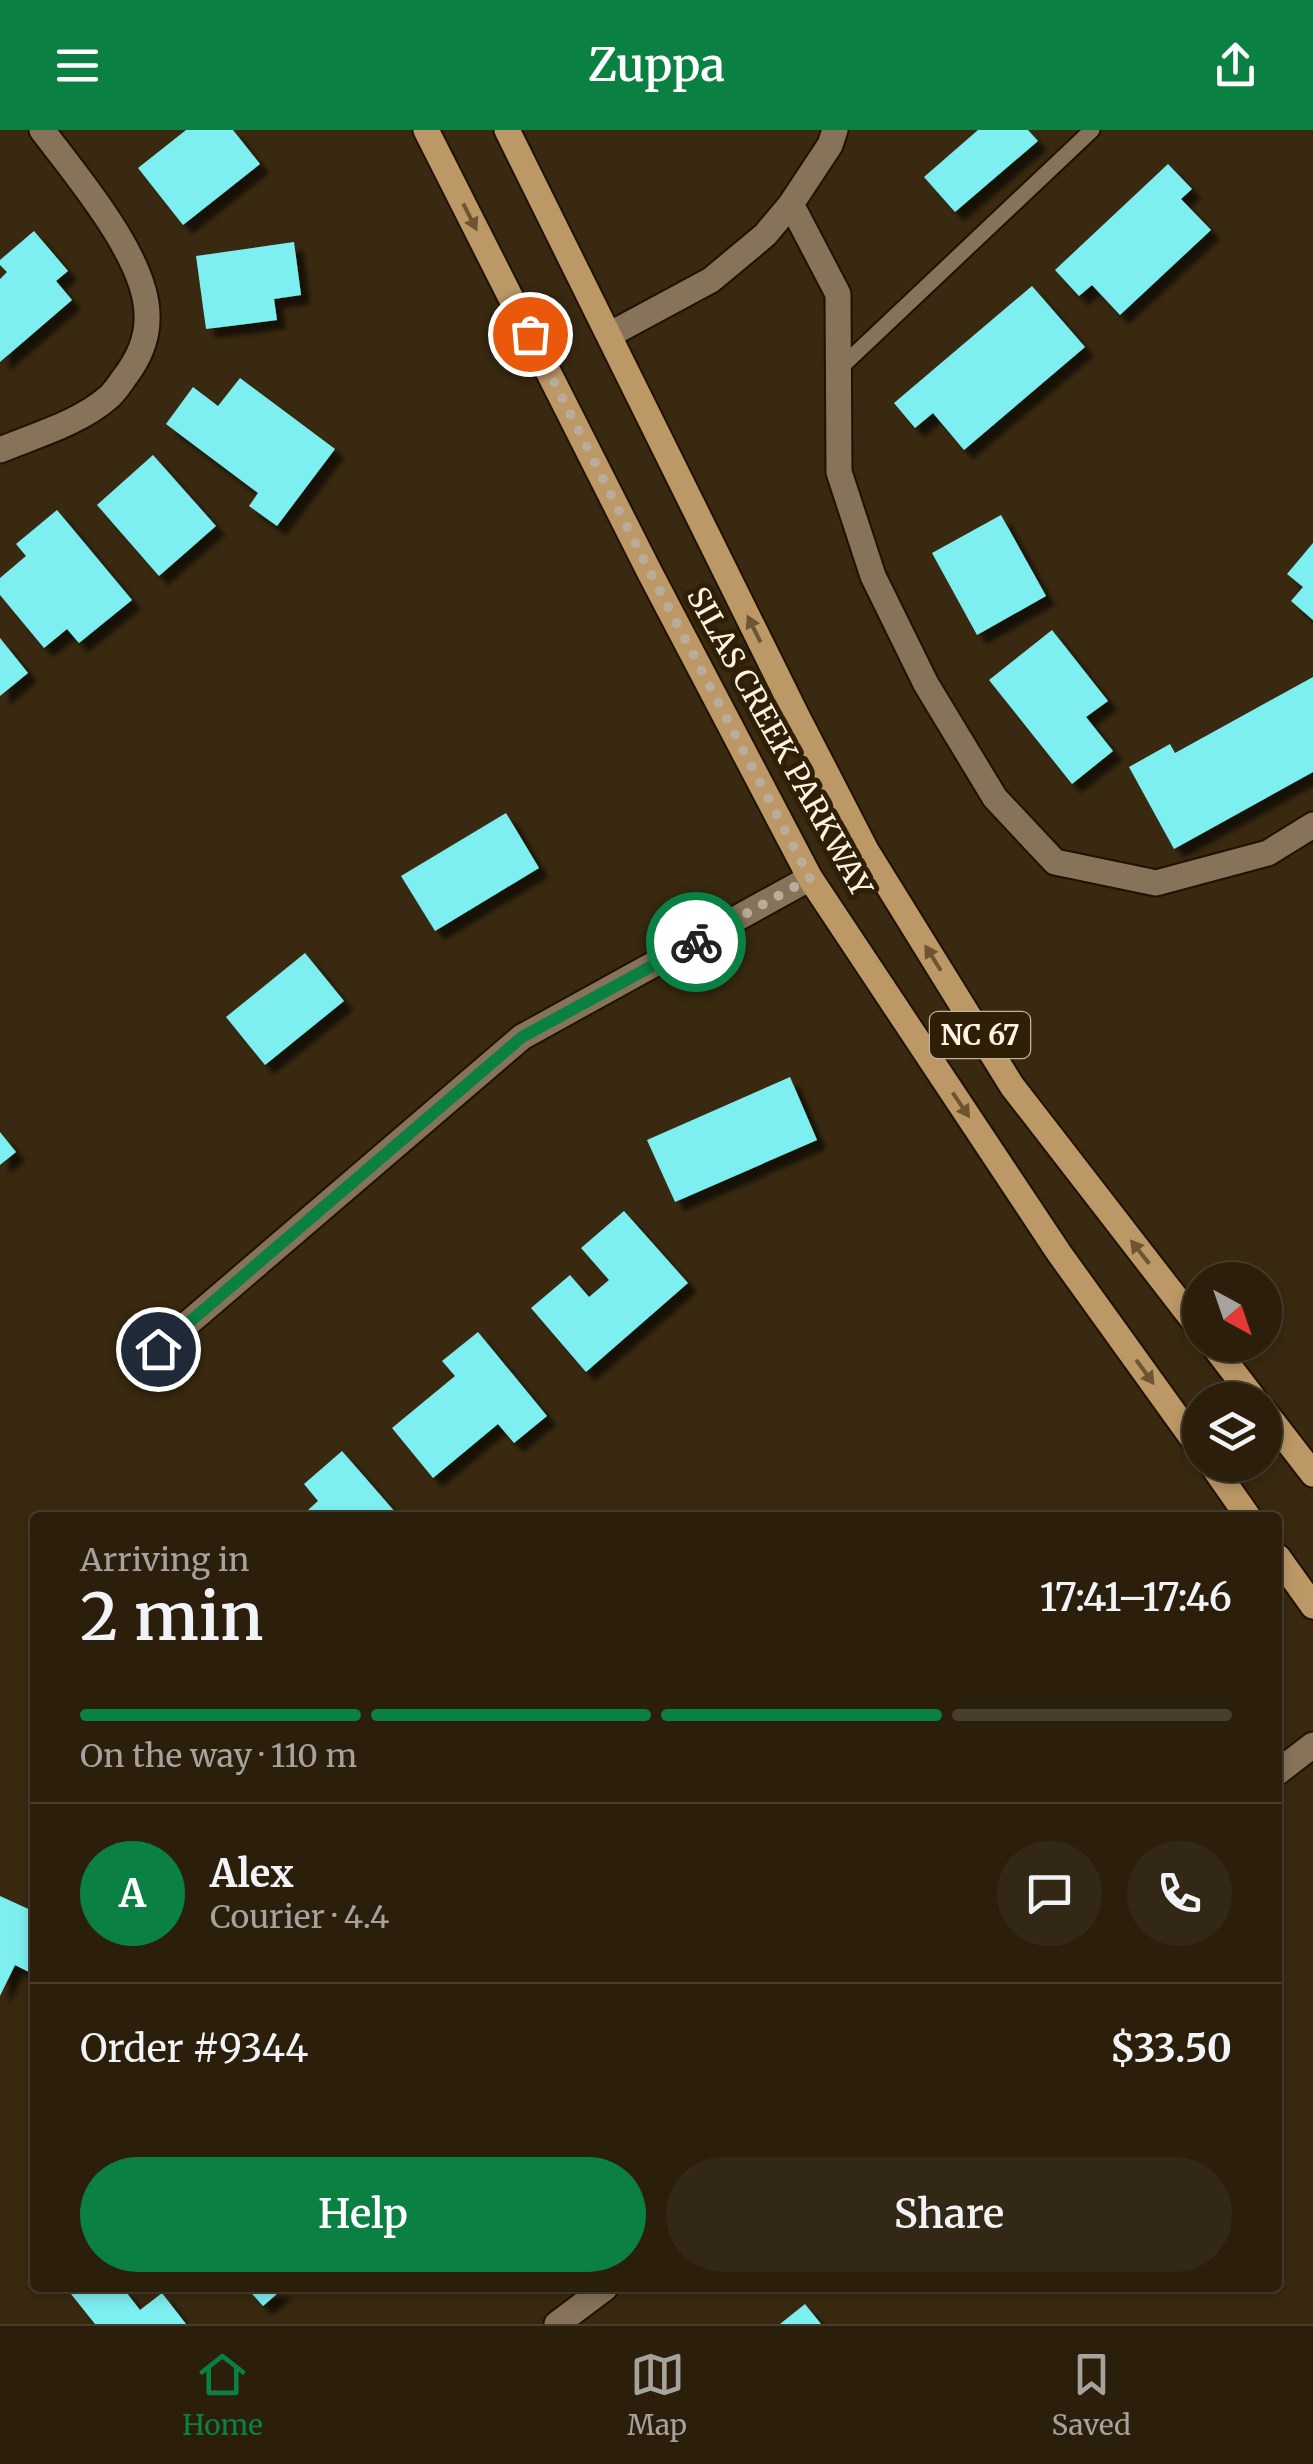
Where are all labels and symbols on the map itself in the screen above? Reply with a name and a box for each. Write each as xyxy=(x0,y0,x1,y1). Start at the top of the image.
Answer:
one-way arrow xyxy=(461,203,478,232)
pin xyxy=(488,292,573,377)
street label: SILAS CREEK PARKWAY xyxy=(679,580,881,904)
one-way arrow xyxy=(745,614,762,643)
courier xyxy=(646,892,746,992)
one-way arrow xyxy=(925,944,942,972)
road number: NC 67 xyxy=(930,1012,1030,1058)
one-way arrow xyxy=(951,1091,970,1118)
one-way arrow xyxy=(1130,1239,1151,1265)
north arrow xyxy=(1182,1262,1282,1362)
pin xyxy=(116,1307,201,1392)
one-way arrow xyxy=(1135,1359,1154,1386)

